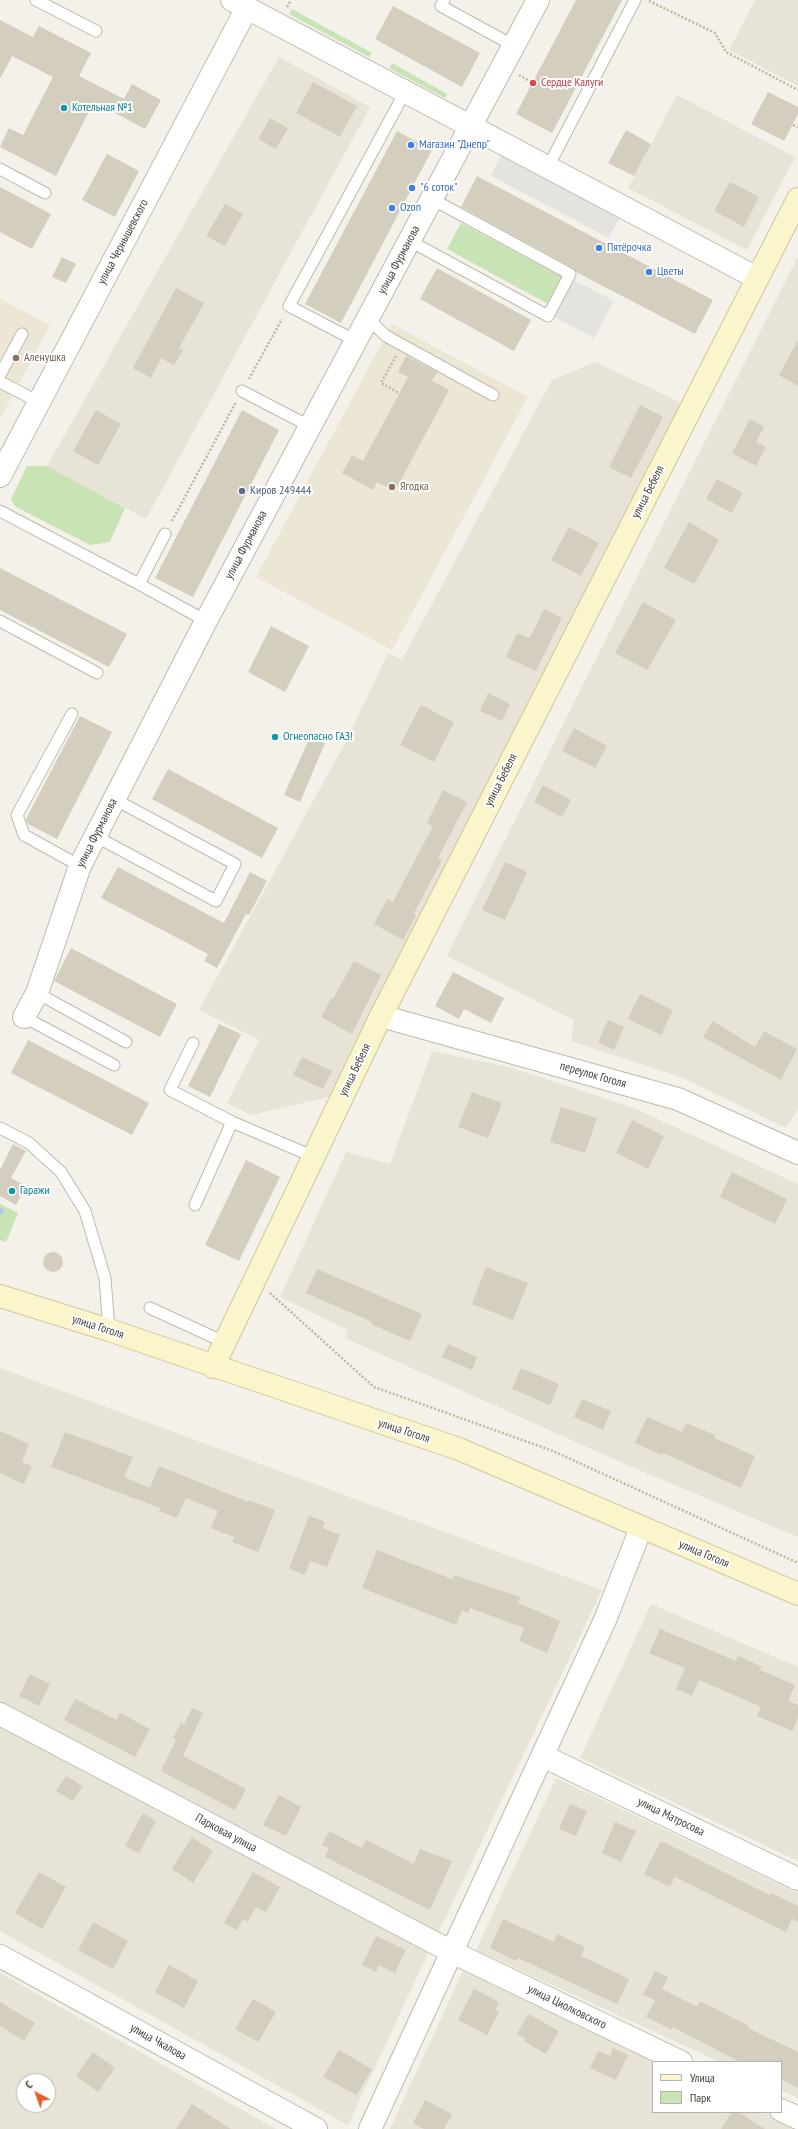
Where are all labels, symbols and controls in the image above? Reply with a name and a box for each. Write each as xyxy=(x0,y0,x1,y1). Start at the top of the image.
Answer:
place label: Сердце Калуги xyxy=(541,76,603,90)
marker: Сердце Калуги xyxy=(528,78,538,88)
place label: Котельная №1 xyxy=(72,101,133,115)
marker: Котельная №1 xyxy=(59,103,69,113)
place label: Магазин "Днепр" xyxy=(419,138,490,152)
marker: Магазин "Днепр" xyxy=(406,140,416,150)
place label: "6 соток" xyxy=(420,181,457,195)
marker: "6 соток" xyxy=(407,183,417,193)
street label: улица Чернышевского xyxy=(94,197,152,287)
place label: Ozon xyxy=(400,201,421,215)
marker: Ozon xyxy=(387,203,397,213)
street label: улица Фурманова xyxy=(375,223,423,297)
place label: Пятёрочка xyxy=(607,241,651,255)
marker: Пятёрочка xyxy=(594,243,604,253)
place label: Цветы xyxy=(657,265,684,279)
marker: Цветы xyxy=(644,267,654,277)
place label: Аленушка xyxy=(24,351,66,365)
marker: Аленушка xyxy=(11,353,21,363)
street label: улица Бебеля xyxy=(629,463,667,521)
place label: Ягодка xyxy=(400,480,429,494)
marker: Ягодка xyxy=(387,482,397,492)
place label: Киров 249444 xyxy=(250,484,311,498)
marker: Киров 249444 xyxy=(237,486,247,496)
street label: улица Фурманова xyxy=(222,508,270,582)
place label: Огнеопасно ГАЗ! xyxy=(283,730,353,744)
marker: Огнеопасно ГАЗ! xyxy=(270,732,280,742)
street label: улица Бебеля xyxy=(482,751,520,809)
street label: улица Фурманова xyxy=(73,796,121,870)
street label: улица Бебеля xyxy=(336,1041,374,1099)
street label: переулок Гоголя xyxy=(558,1059,628,1091)
place label: Гаражи xyxy=(20,1184,50,1198)
marker: Гаражи xyxy=(7,1186,17,1196)
street label: улица Гоголя xyxy=(70,1312,126,1342)
street label: улица Гоголя xyxy=(376,1416,432,1446)
street label: улица Гоголя xyxy=(676,1537,732,1571)
street label: улица Матросова xyxy=(635,1795,707,1839)
street label: Парковая улица xyxy=(193,1811,259,1855)
street label: улица Циолковского xyxy=(525,1982,609,2032)
street label: улица Чкалова xyxy=(127,2021,189,2063)
legend xyxy=(652,2061,782,2113)
text: Улица xyxy=(690,2070,715,2085)
north arrow xyxy=(16,2073,56,2113)
text: С xyxy=(22,2078,35,2092)
text: Парк xyxy=(690,2090,711,2105)

